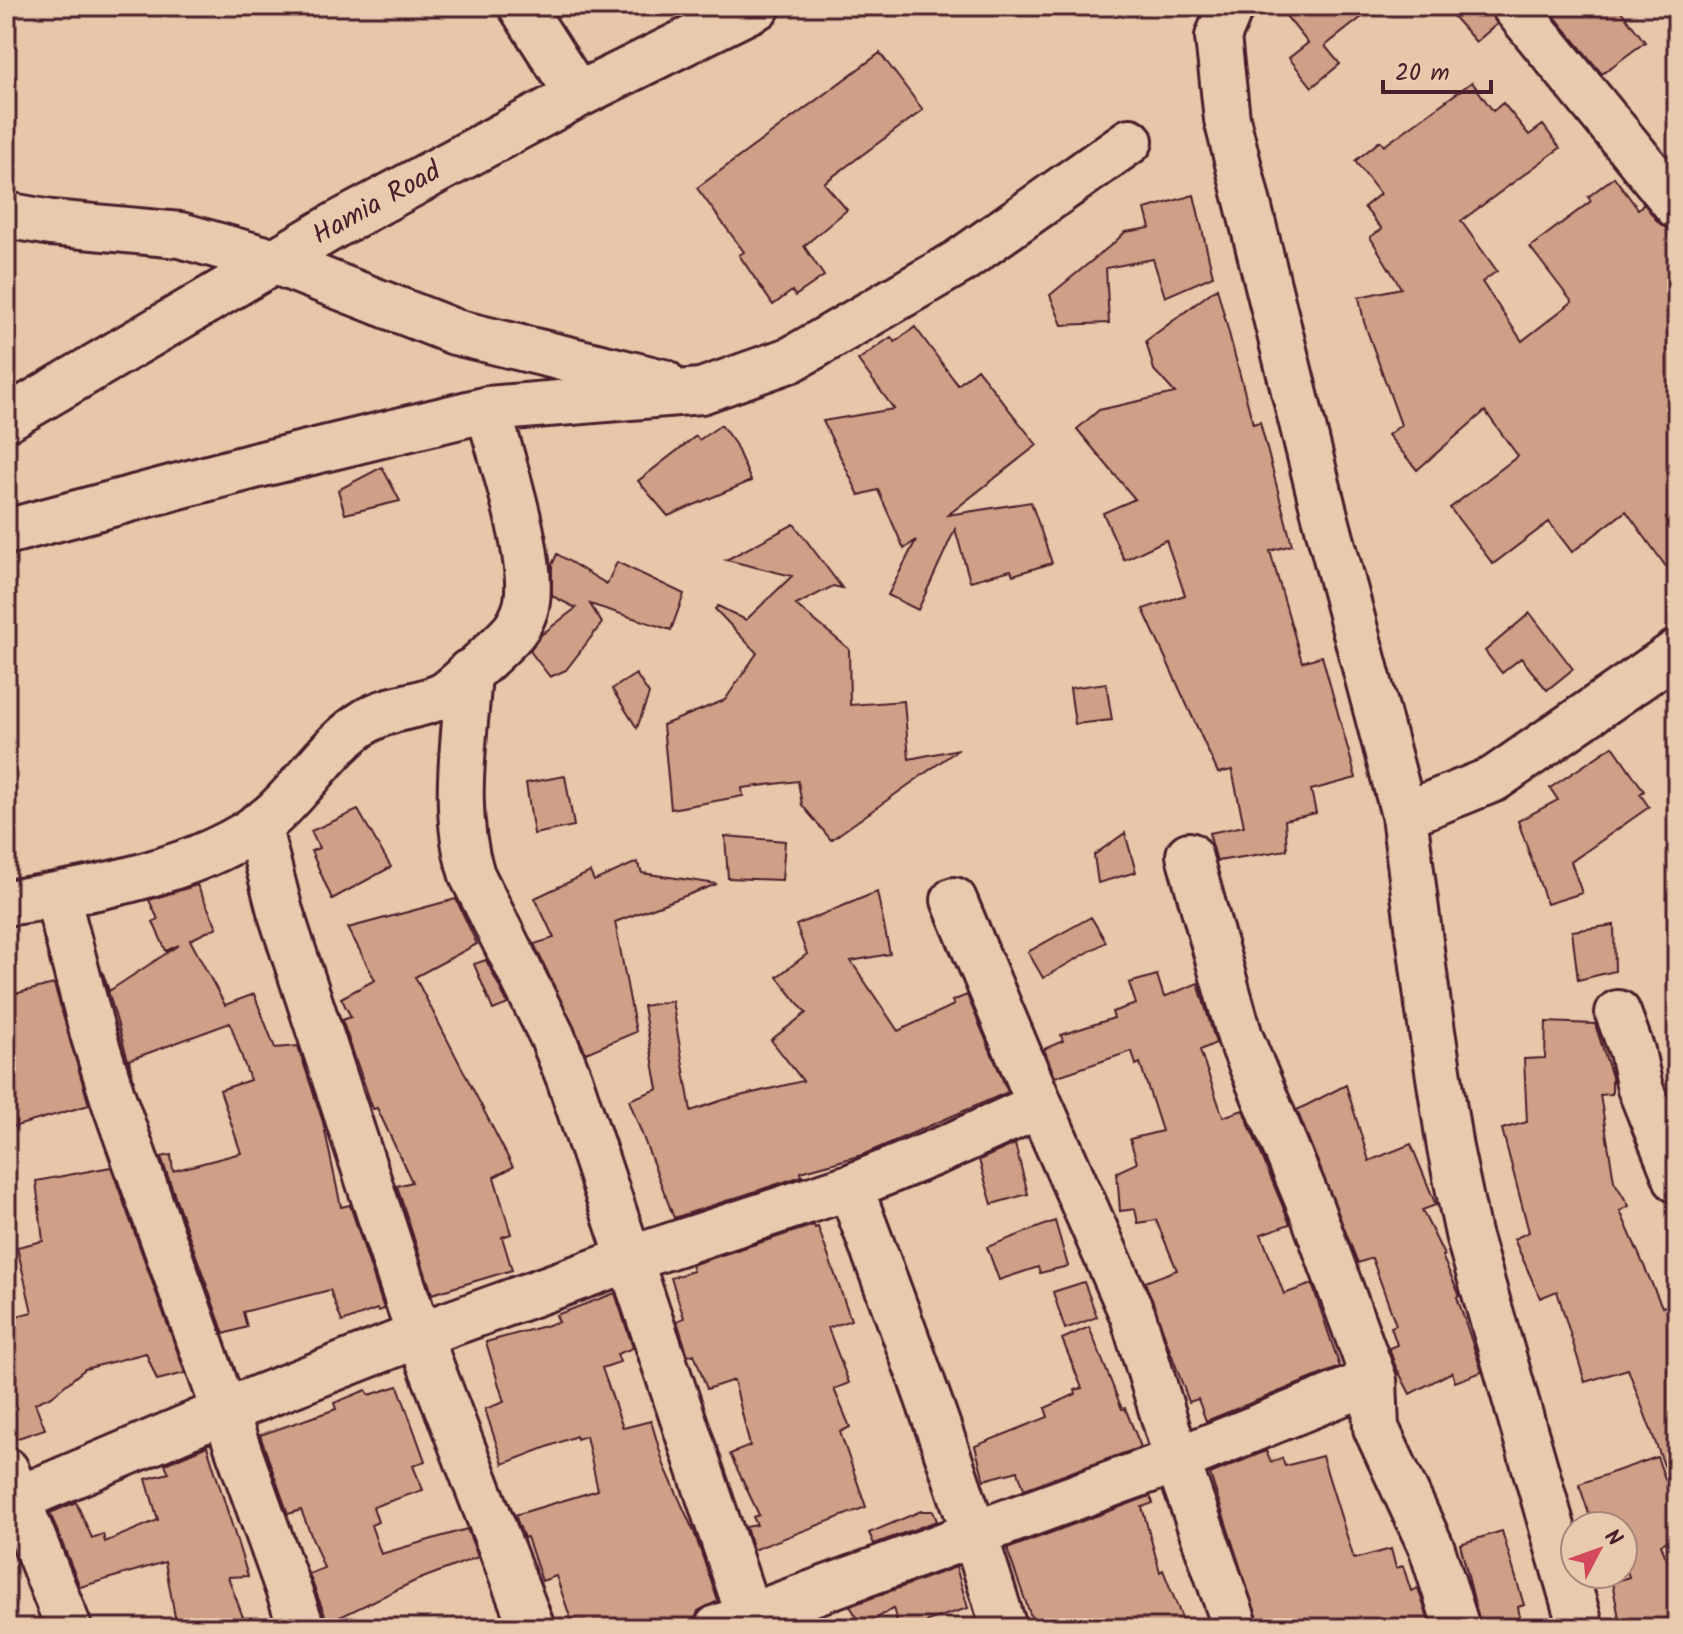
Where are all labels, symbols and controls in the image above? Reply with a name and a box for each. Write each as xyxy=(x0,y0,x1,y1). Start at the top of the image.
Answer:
scale bar xyxy=(1383,44,1491,94)
text: 20 m xyxy=(1395,54,1450,93)
street label: Hamia Road xyxy=(304,150,451,258)
north arrow xyxy=(1559,1510,1639,1590)
text: N xyxy=(1594,1522,1630,1555)

